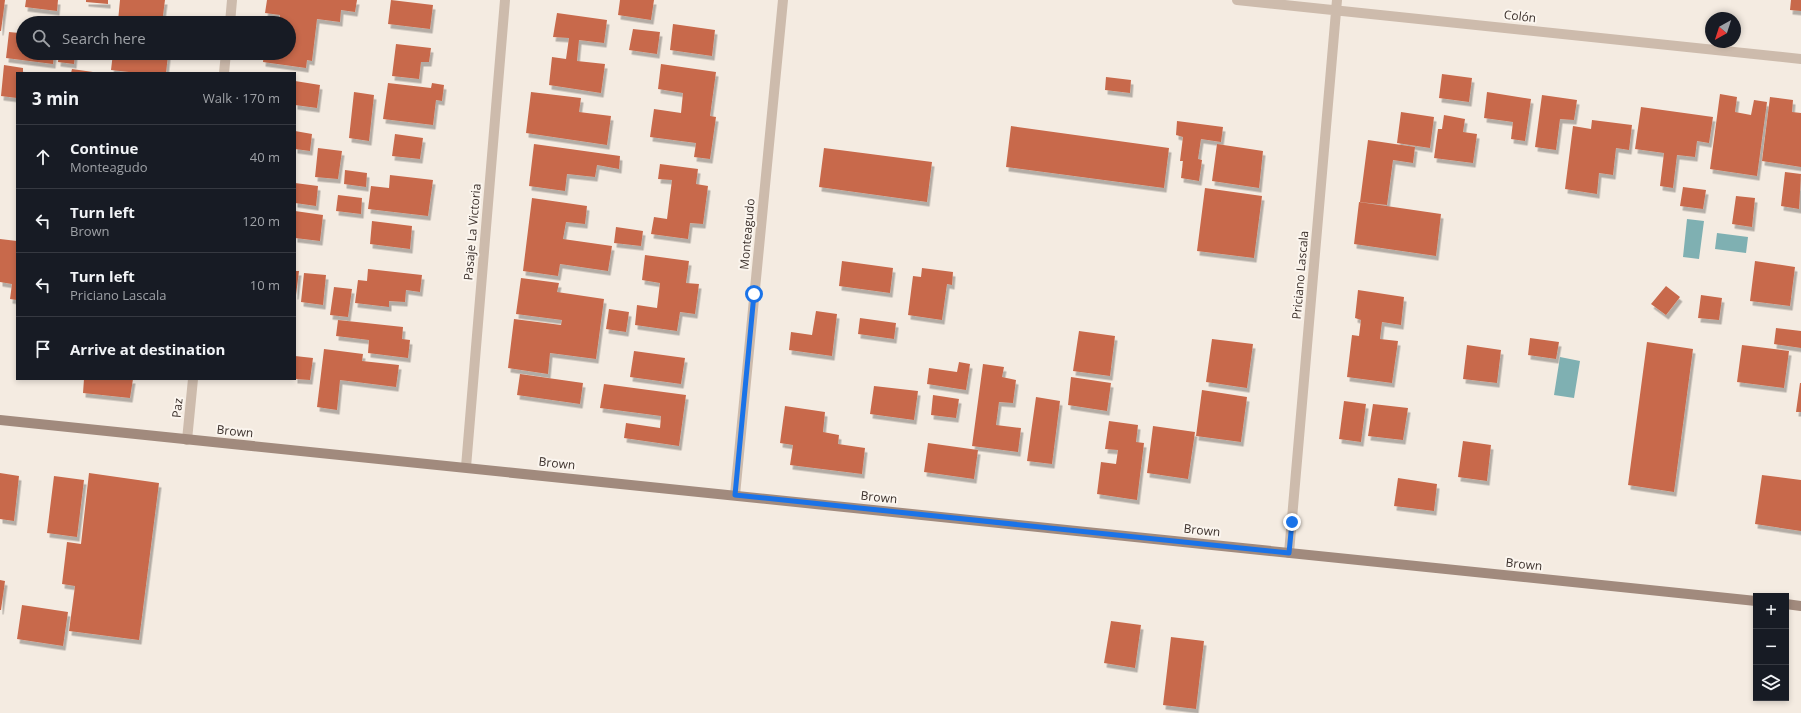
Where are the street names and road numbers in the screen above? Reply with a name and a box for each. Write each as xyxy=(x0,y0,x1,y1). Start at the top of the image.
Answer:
street label: Colón xyxy=(1503,6,1537,26)
street label: Pasaje La Victoria xyxy=(459,183,485,281)
street label: Monteagudo xyxy=(735,198,759,270)
street label: Priciano Lascala xyxy=(1288,230,1312,320)
street label: Paz xyxy=(168,397,187,419)
street label: Brown xyxy=(216,421,254,441)
street label: Brown xyxy=(538,453,576,473)
street label: Brown xyxy=(860,487,898,507)
street label: Brown xyxy=(1183,520,1221,540)
street label: Brown xyxy=(1505,554,1543,574)

